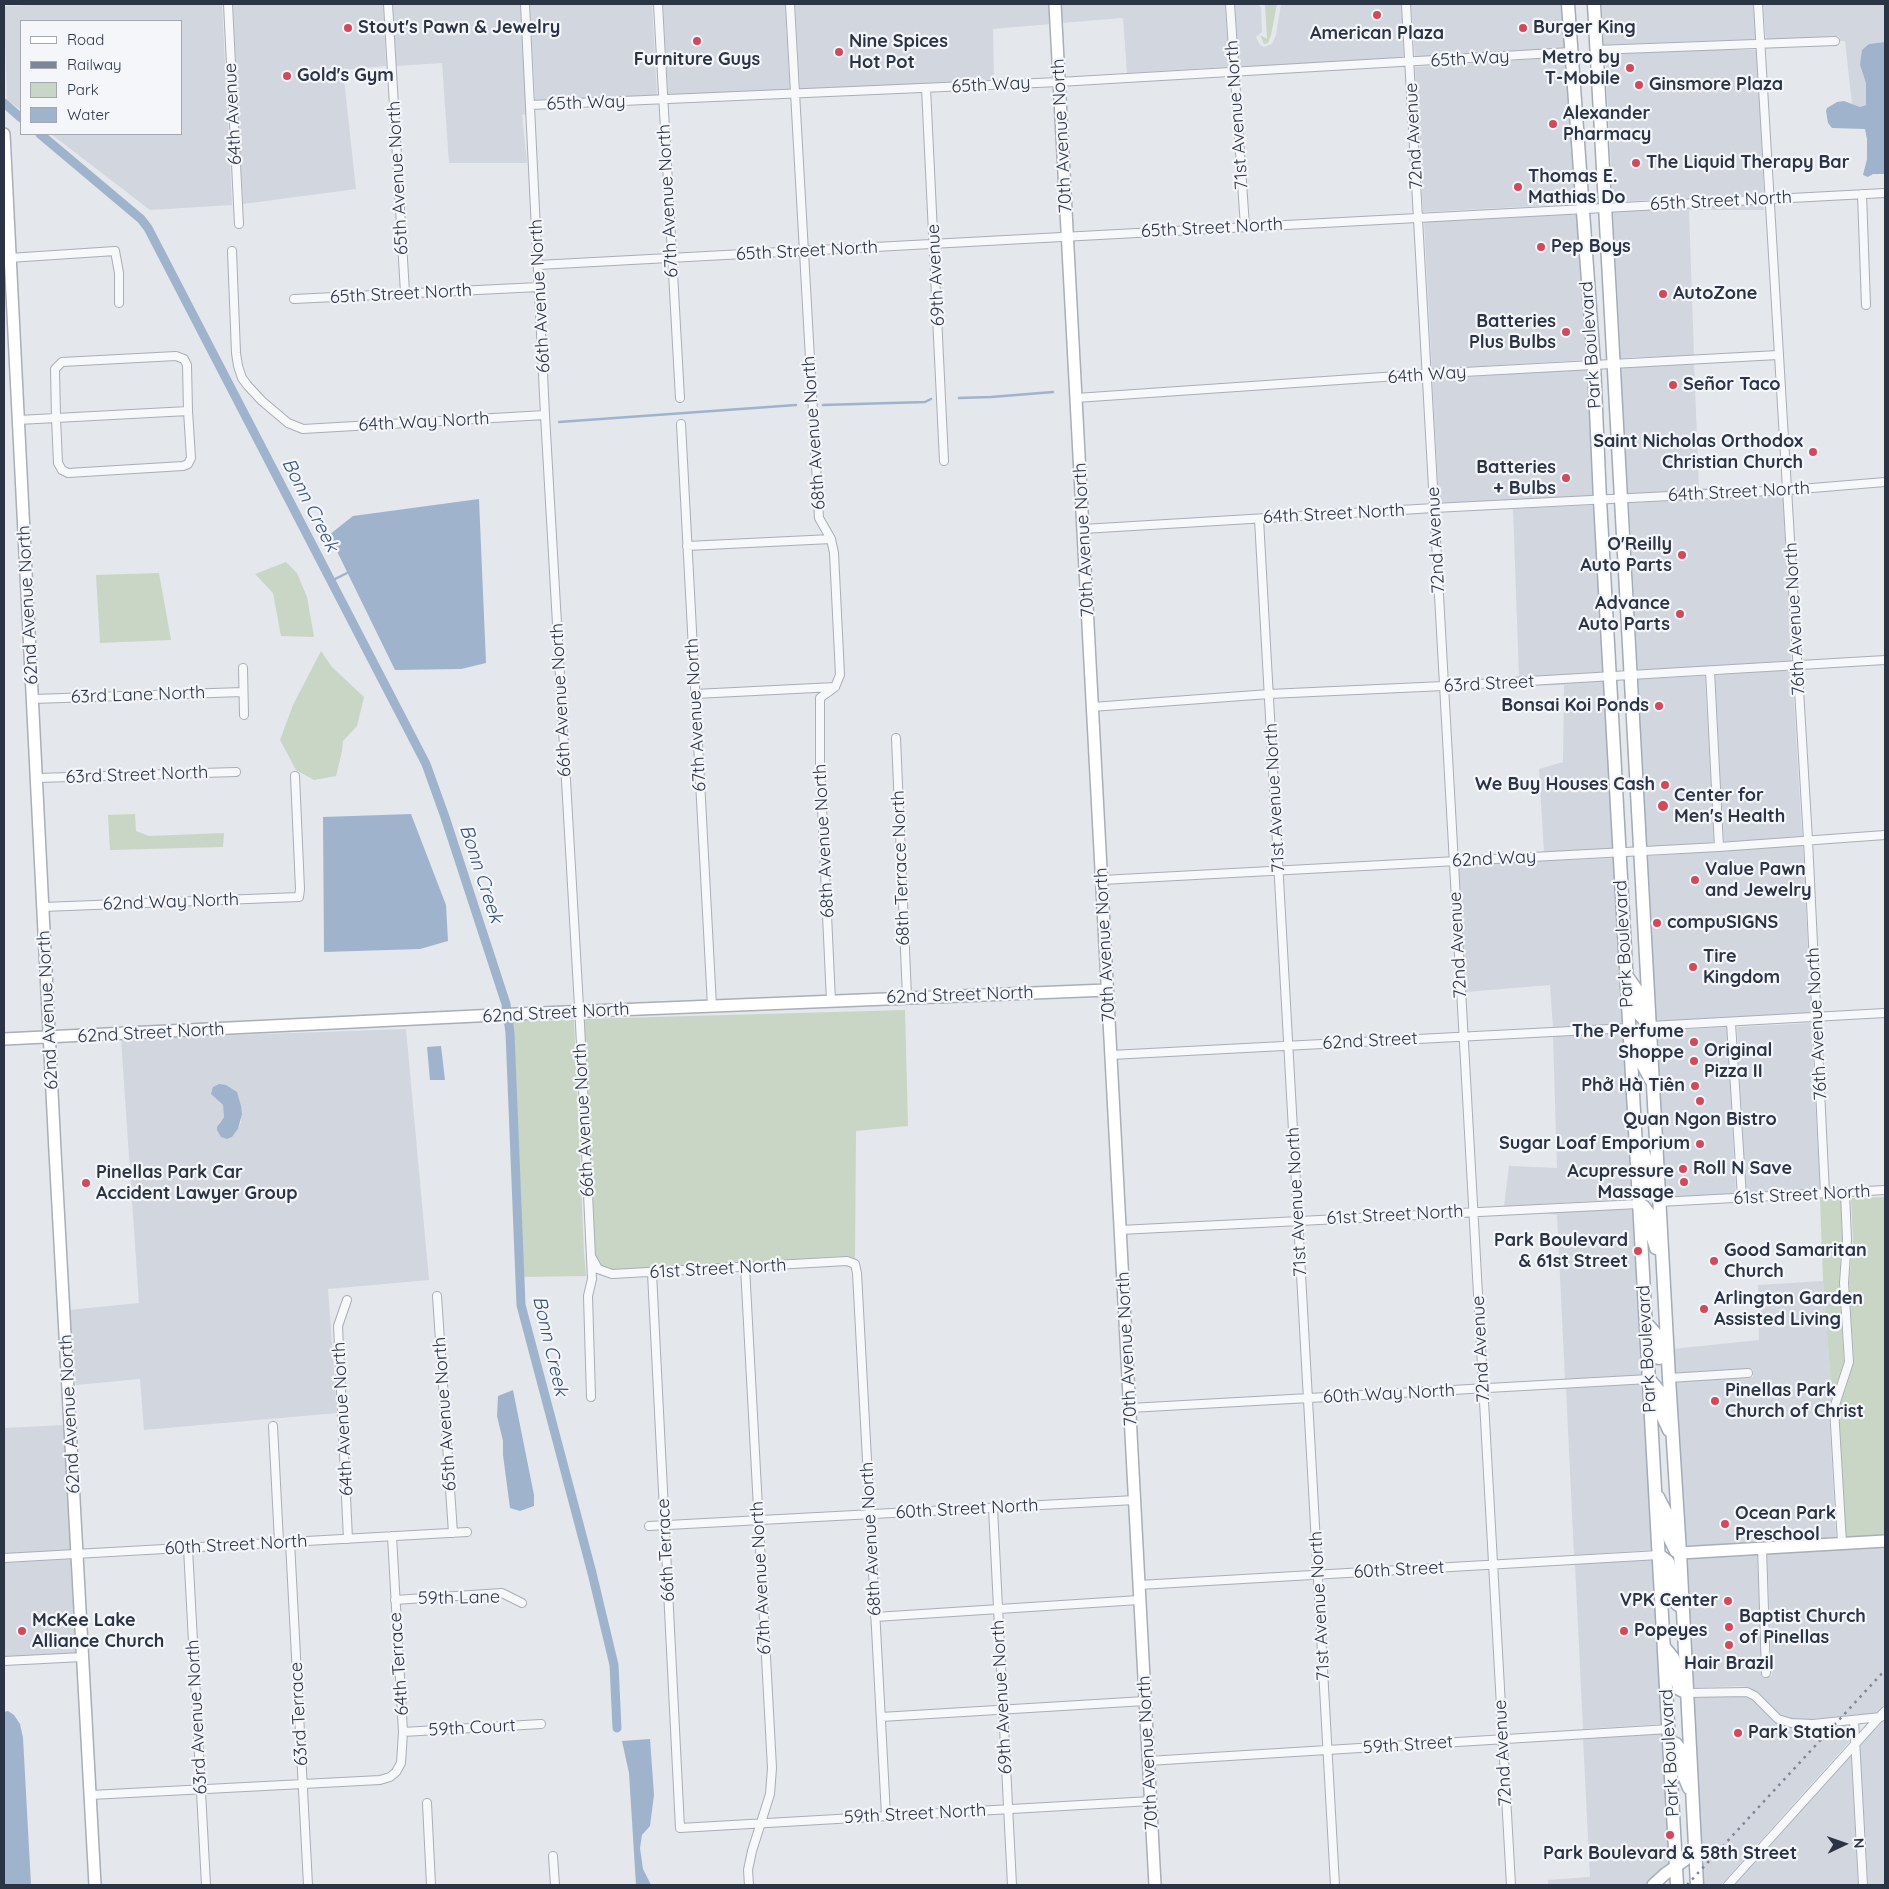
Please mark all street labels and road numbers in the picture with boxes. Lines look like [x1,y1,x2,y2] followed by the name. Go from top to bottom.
[1221,39,1253,191] street label: 71st Avenue North
[1430,46,1510,72] street label: 65th Way
[1047,58,1077,214] street label: 70th Avenue North
[220,62,246,166] street label: 64th Avenue
[951,72,1031,98] street label: 65th Way
[1400,82,1428,190] street label: 72nd Avenue
[546,91,626,115] street label: 65th Way
[383,100,413,256] street label: 65th Avenue North
[653,124,683,278] street label: 67th Avenue North
[1649,186,1793,216] street label: 65th Street North
[1140,213,1284,243] street label: 65th Street North
[525,218,555,374] street label: 66th Avenue North
[923,223,949,327] street label: 69th Avenue
[735,236,879,266] street label: 65th Street North
[329,279,473,309] street label: 65th Street North
[1576,281,1606,409] street label: Park Boulevard
[798,355,830,511] street label: 68th Avenue North
[1387,361,1467,389] street label: 64th Way
[358,408,490,436] street label: 64th Way North
[1069,462,1099,618] street label: 70th Avenue North
[1668,477,1810,507] street label: 64th Street North
[1422,486,1450,594] street label: 72nd Avenue
[1263,499,1405,529] street label: 64th Street North
[13,525,43,685] street label: 62nd Avenue North
[1780,542,1810,696] street label: 76th Avenue North
[546,622,576,778] street label: 66th Avenue North
[681,638,711,792] street label: 67th Avenue North
[1443,671,1535,697] street label: 63rd Street
[70,682,206,708] street label: 63rd Lane North
[1260,723,1290,873] street label: 71st Avenue North
[65,762,209,788] street label: 63rd Street North
[809,763,839,919] street label: 68th Avenue North
[887,790,915,946] street label: 68th Terrace North
[1451,846,1537,872] street label: 62nd Way
[1090,867,1120,1023] street label: 70th Avenue North
[1610,880,1638,1008] street label: Park Boulevard
[102,889,240,915] street label: 62nd Way North
[1444,891,1472,999] street label: 72nd Avenue
[33,930,63,1090] street label: 62nd Avenue North
[1802,947,1832,1101] street label: 76th Avenue North
[886,982,1034,1008] street label: 62nd Street North
[482,998,630,1028] street label: 62nd Street North
[77,1018,225,1048] street label: 62nd Street North
[1322,1028,1418,1054] street label: 62nd Street
[569,1042,599,1198] street label: 66th Avenue North
[1282,1127,1312,1277] street label: 71st Avenue North
[1733,1181,1871,1209] street label: 61st Street North
[1326,1201,1464,1229] street label: 61st Street North
[649,1255,787,1283] street label: 61st Street North
[1112,1271,1142,1427] street label: 70th Avenue North
[1633,1285,1661,1413] street label: Park Boulevard
[1467,1295,1495,1403] street label: 72nd Avenue
[55,1334,85,1494] street label: 62nd Avenue North
[429,1336,461,1492] street label: 65th Avenue North
[328,1341,358,1497] street label: 64th Avenue North
[1322,1380,1456,1408] street label: 60th Way North
[856,1461,886,1617] street label: 68th Avenue North
[895,1494,1039,1524] street label: 60th Street North
[653,1498,679,1602] street label: 66th Terrace
[746,1501,776,1655] street label: 67th Avenue North
[164,1530,308,1560] street label: 60th Street North
[1305,1531,1335,1681] street label: 71st Avenue North
[1353,1557,1445,1583] street label: 60th Street
[418,1586,500,1610] street label: 59th Lane
[385,1612,413,1716] street label: 64th Terrace
[987,1619,1017,1775] street label: 69th Avenue North
[182,1639,212,1795] street label: 63rd Avenue North
[285,1661,313,1767] street label: 63rd Terrace
[1133,1675,1163,1831] street label: 70th Avenue North
[1656,1689,1684,1817] street label: Park Boulevard
[1489,1699,1517,1807] street label: 72nd Avenue
[428,1715,516,1741] street label: 59th Court
[1362,1731,1454,1759] street label: 59th Street
[843,1799,987,1829] street label: 59th Street North

